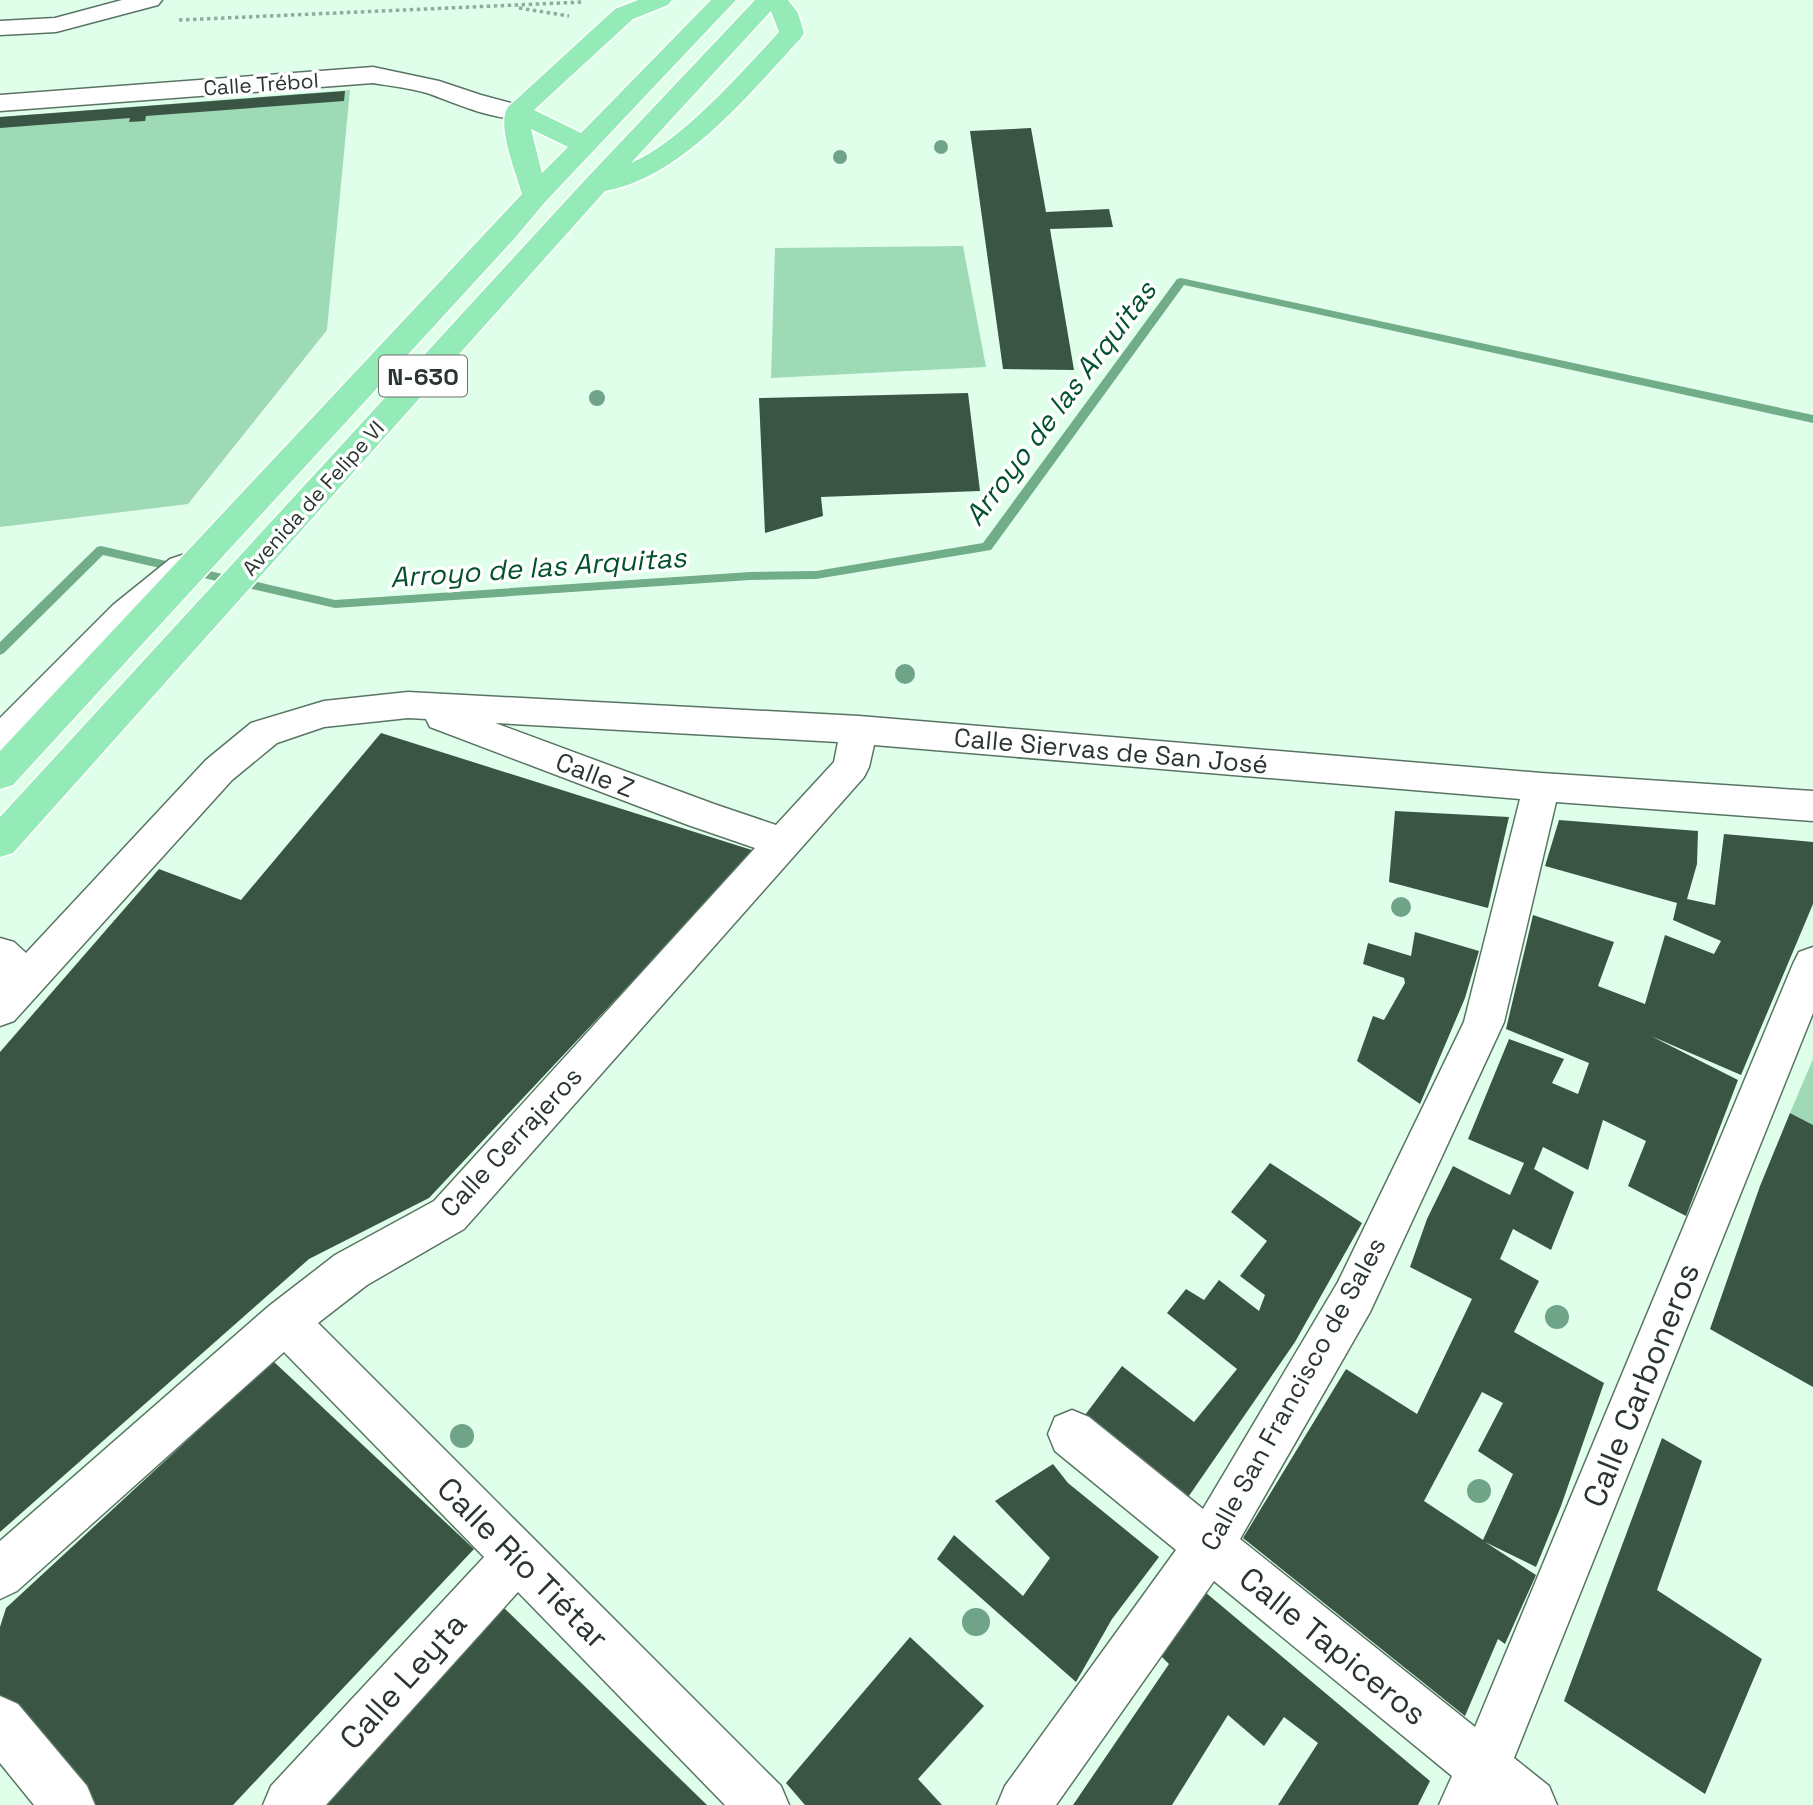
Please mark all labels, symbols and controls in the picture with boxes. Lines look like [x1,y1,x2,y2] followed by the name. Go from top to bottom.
[202,67,320,101] street label: Calle Trébol
[956,273,1164,532] water label: Arroyo de las Arquitas
[379,356,467,396] road number: N-630
[236,415,390,581] street label: Avenida de Felipe VI
[389,539,688,595] water label: Arroyo de las Arquitas
[953,720,1269,782] street label: Calle Siervas de San José
[551,745,639,805] street label: Calle Z
[433,1060,589,1224] street label: Calle Cerrajeros
[1192,1231,1394,1557] street label: Calle San Francisco de Sales
[1574,1257,1708,1513] street label: Calle Carboneros
[429,1469,617,1657] street label: Calle Río Tiétar
[1231,1558,1435,1734] street label: Calle Tapiceros
[331,1604,475,1758] street label: Calle Leyta

